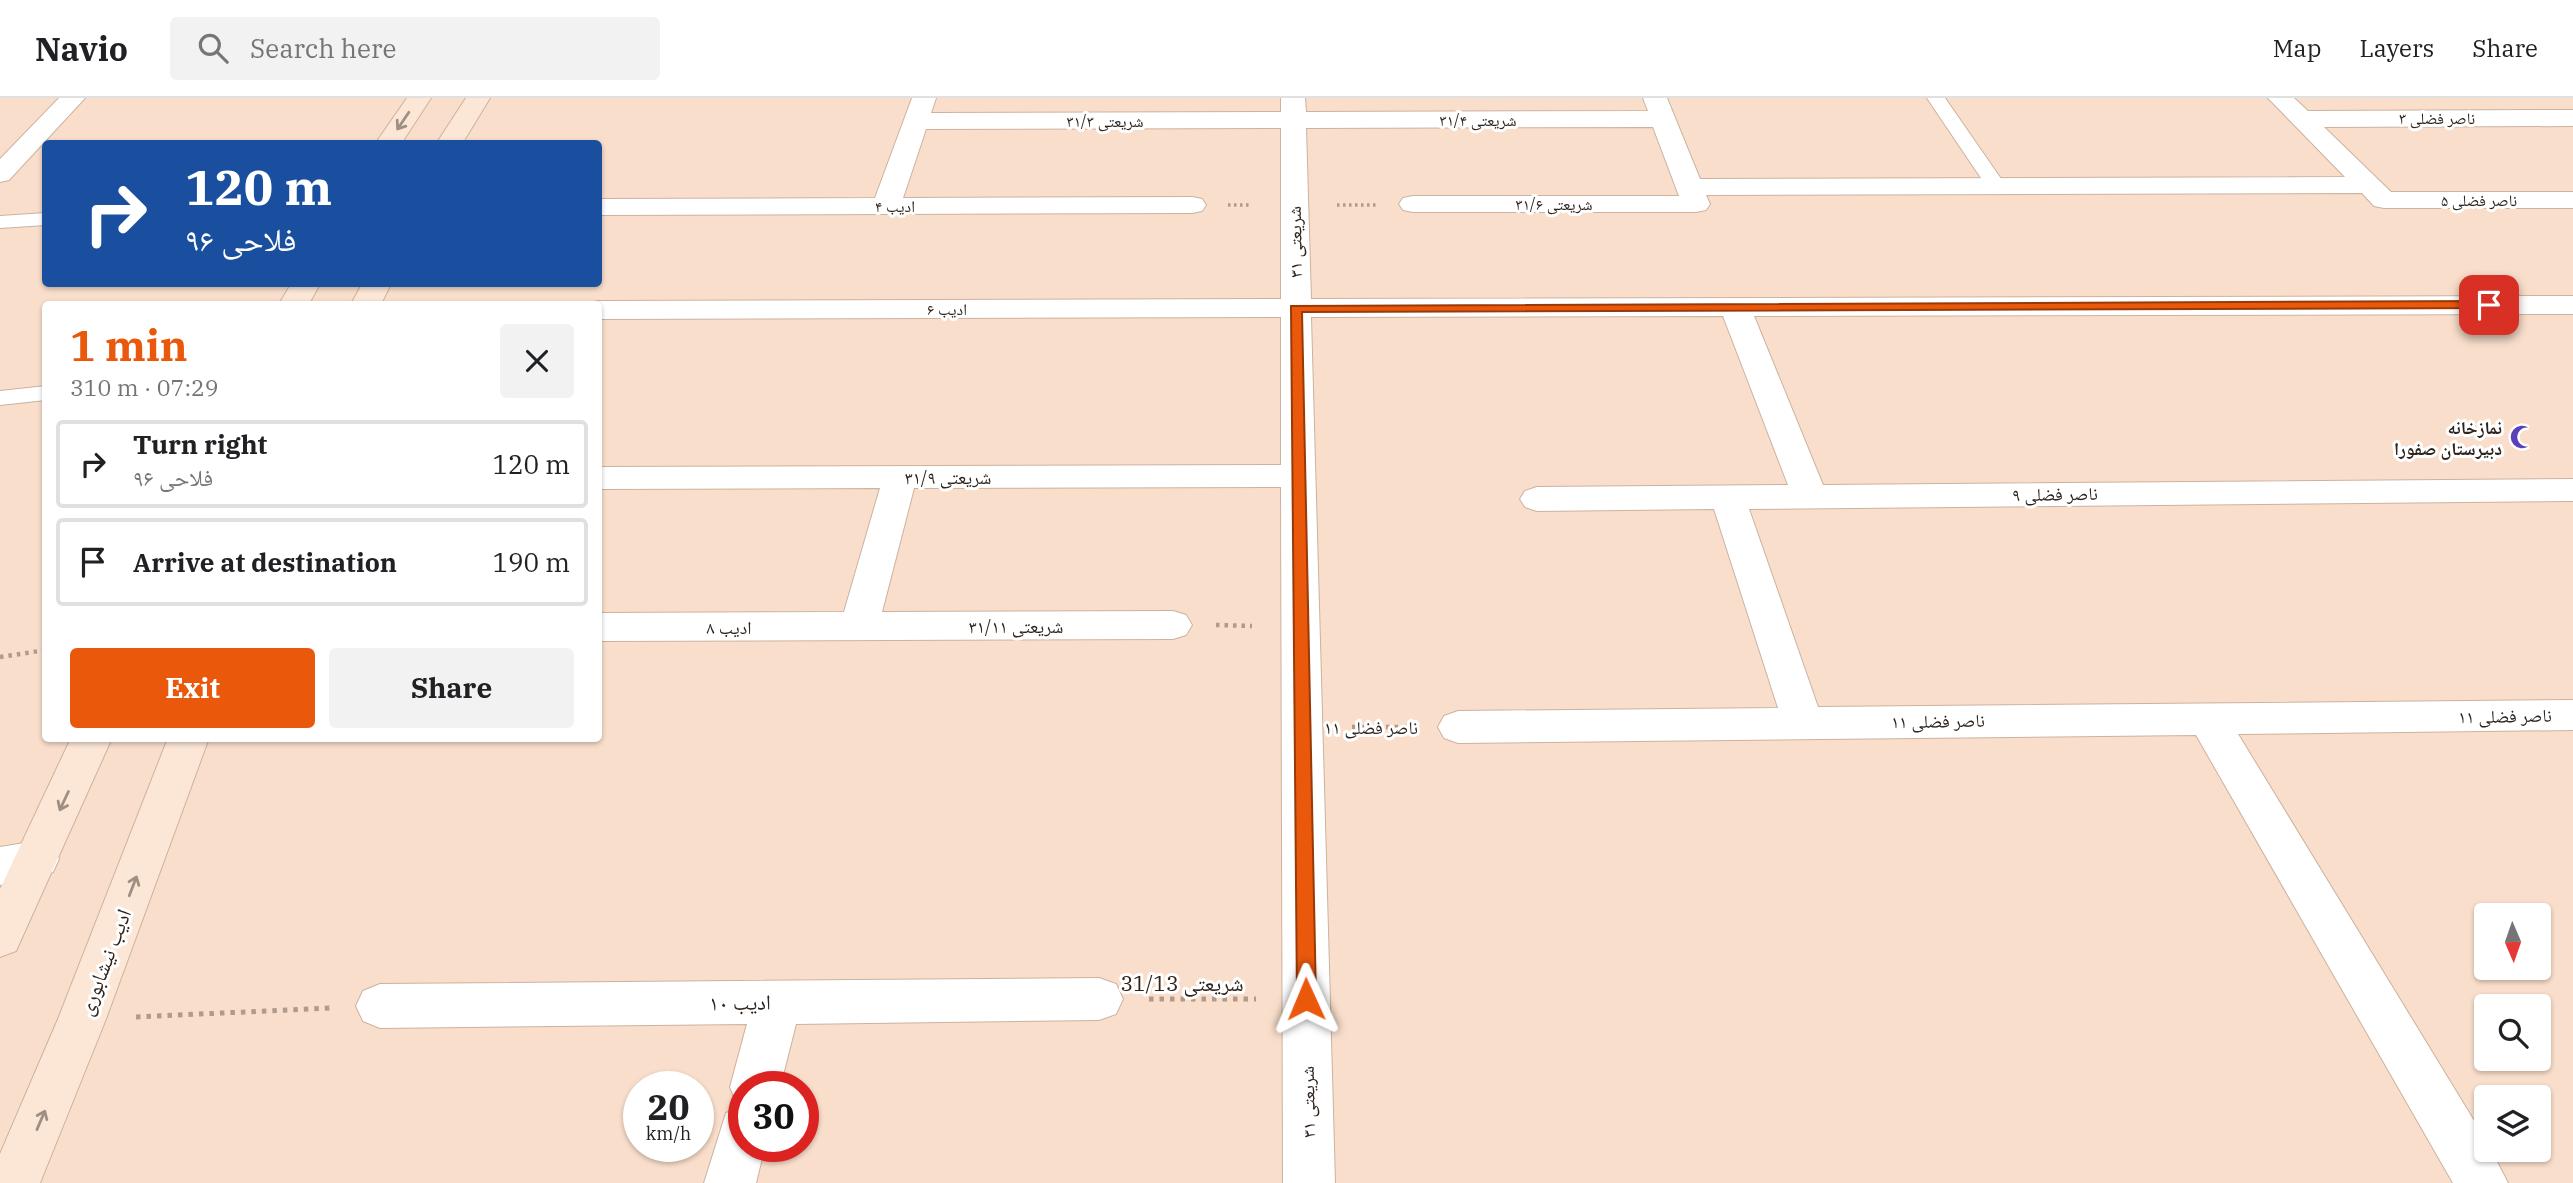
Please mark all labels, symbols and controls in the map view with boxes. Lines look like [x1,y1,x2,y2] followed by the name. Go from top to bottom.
[170,17,660,80] search box
[35,27,128,70] text: Navio
[194,29,232,67] icon: search
[250,31,396,65] text: Search here
[2273,32,2321,64] text: Map
[2359,32,2434,64] text: Layers
[2472,32,2538,64] text: Share
[2399,108,2475,129] street label: ناصر فضلی ۳
[1440,110,1517,131] street label: شریعتی ۳۱/۴
[396,111,410,130] one-way arrow
[1067,111,1144,132] street label: شریعتی ۳۱/۳
[185,155,332,218] text: 120 m
[70,168,161,259] icon: right
[2441,190,2517,211] street label: ناصر فضلی ۵
[1516,194,1593,215] street label: شریعتی ۳۱/۶
[875,196,915,216] street label: ادیب ۴
[1283,206,1307,278] street label: شریعتی ۳۱
[185,218,296,260] text: فلاحی ۹۶
[2459,275,2519,335] pin
[2470,286,2508,324] icon: arrive
[927,299,967,319] street label: ادیب ۶
[70,318,188,373] text: 1 min
[500,324,574,398] button: close
[70,372,219,402] text: 310 m · 07:29
[2394,416,2502,460] place label: نمازخانه دبیرستان صفورا
[2508,423,2536,451] mosque icon: نمازخانه دبیرستان صفورا
[133,427,267,461] text: Turn right
[74,445,112,483] icon: right
[492,447,570,481] text: 120 m
[133,462,213,492] text: فلاحی ۹۶
[905,466,991,489] street label: شریعتی ۳۱/۹
[2012,482,2098,506] street label: ناصر فضلی ۹
[74,543,112,581] icon: arrive
[133,545,397,579] text: Arrive at destination
[492,545,570,579] text: 190 m
[969,615,1063,638] street label: شریعتی ۳۱/۱۱
[707,616,751,639] street label: ادیب ۸
[70,648,315,728] button: Exit
[329,648,574,728] button: Share
[2458,704,2552,728] street label: ناصر فضلی ۱۱
[1891,709,1985,733] street label: ناصر فضلی ۱۱
[1324,716,1418,739] street label: ناصر فضلی ۱۱
[57,789,70,811] one-way arrow
[128,875,140,897] one-way arrow
[2474,903,2552,980] north arrow
[2474,903,2551,1162] map controls
[71,905,137,1019] street label: ادیب نیشابوری
[1269,962,1343,1036] position arrow
[1120,969,1244,997] street label: شریعتی 31/13
[709,987,771,1017] street label: ادیب ۱۰
[2474,994,2551,1071] button: search
[1296,1066,1320,1138] street label: شریعتی ۳۱
[728,1071,819,1162] speed limit sign: 30
[647,1084,690,1130] text: 20
[2474,1085,2551,1162] button: layers
[35,1110,48,1131] one-way arrow
[646,1122,691,1145] text: km/h

